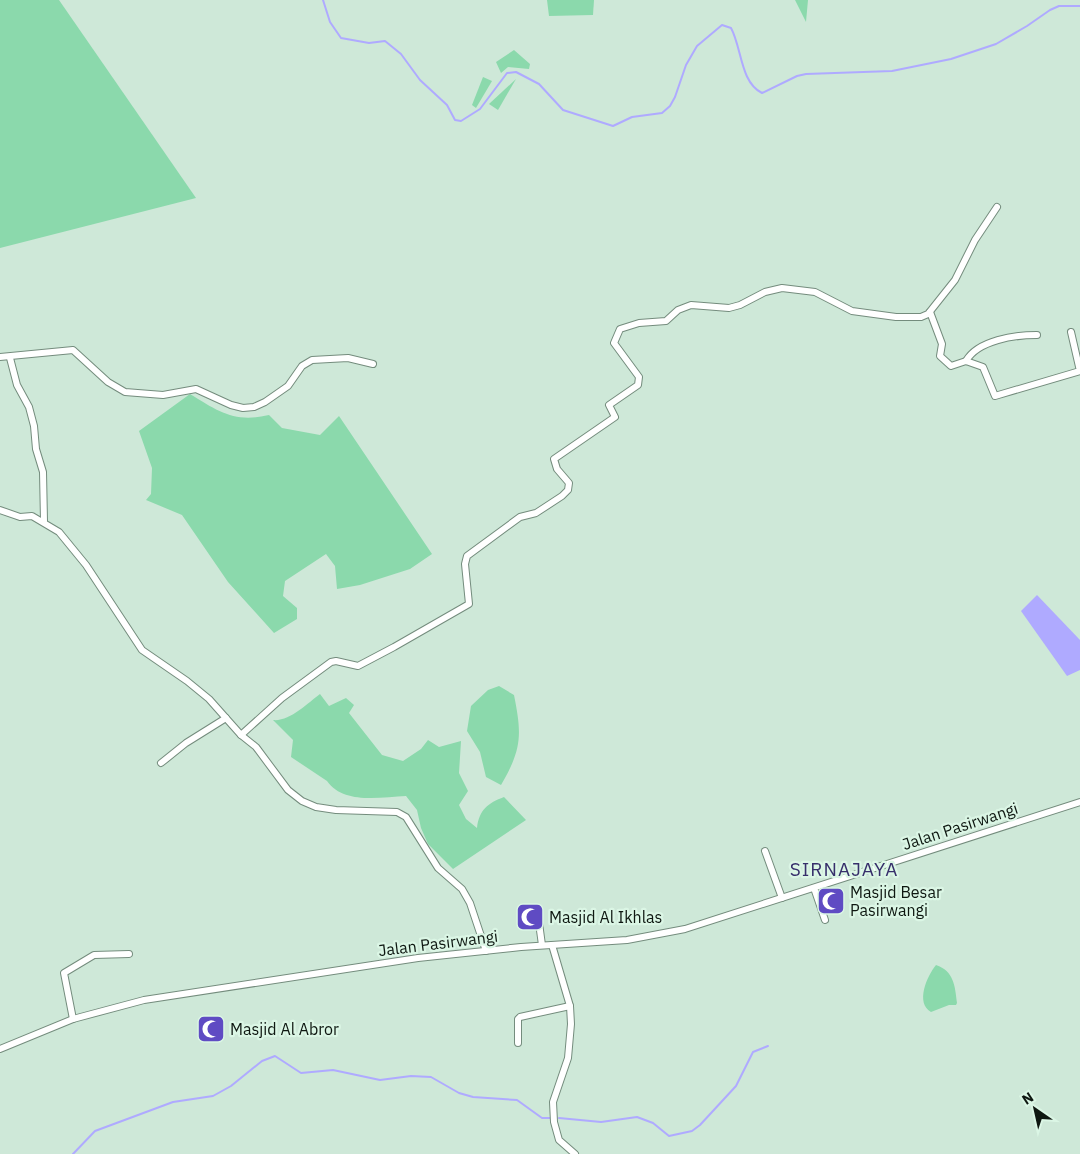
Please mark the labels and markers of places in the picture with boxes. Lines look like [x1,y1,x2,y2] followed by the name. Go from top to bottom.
[850,882,942,920] place label: Masjid Besar Pasirwangi
[816,886,846,916] mosque icon: Masjid Besar Pasirwangi
[515,902,545,932] mosque icon: Masjid Al Ikhlas
[549,907,662,927] place label: Masjid Al Ikhlas
[196,1014,226,1044] mosque icon: Masjid Al Abror
[230,1019,339,1039] place label: Masjid Al Abror

